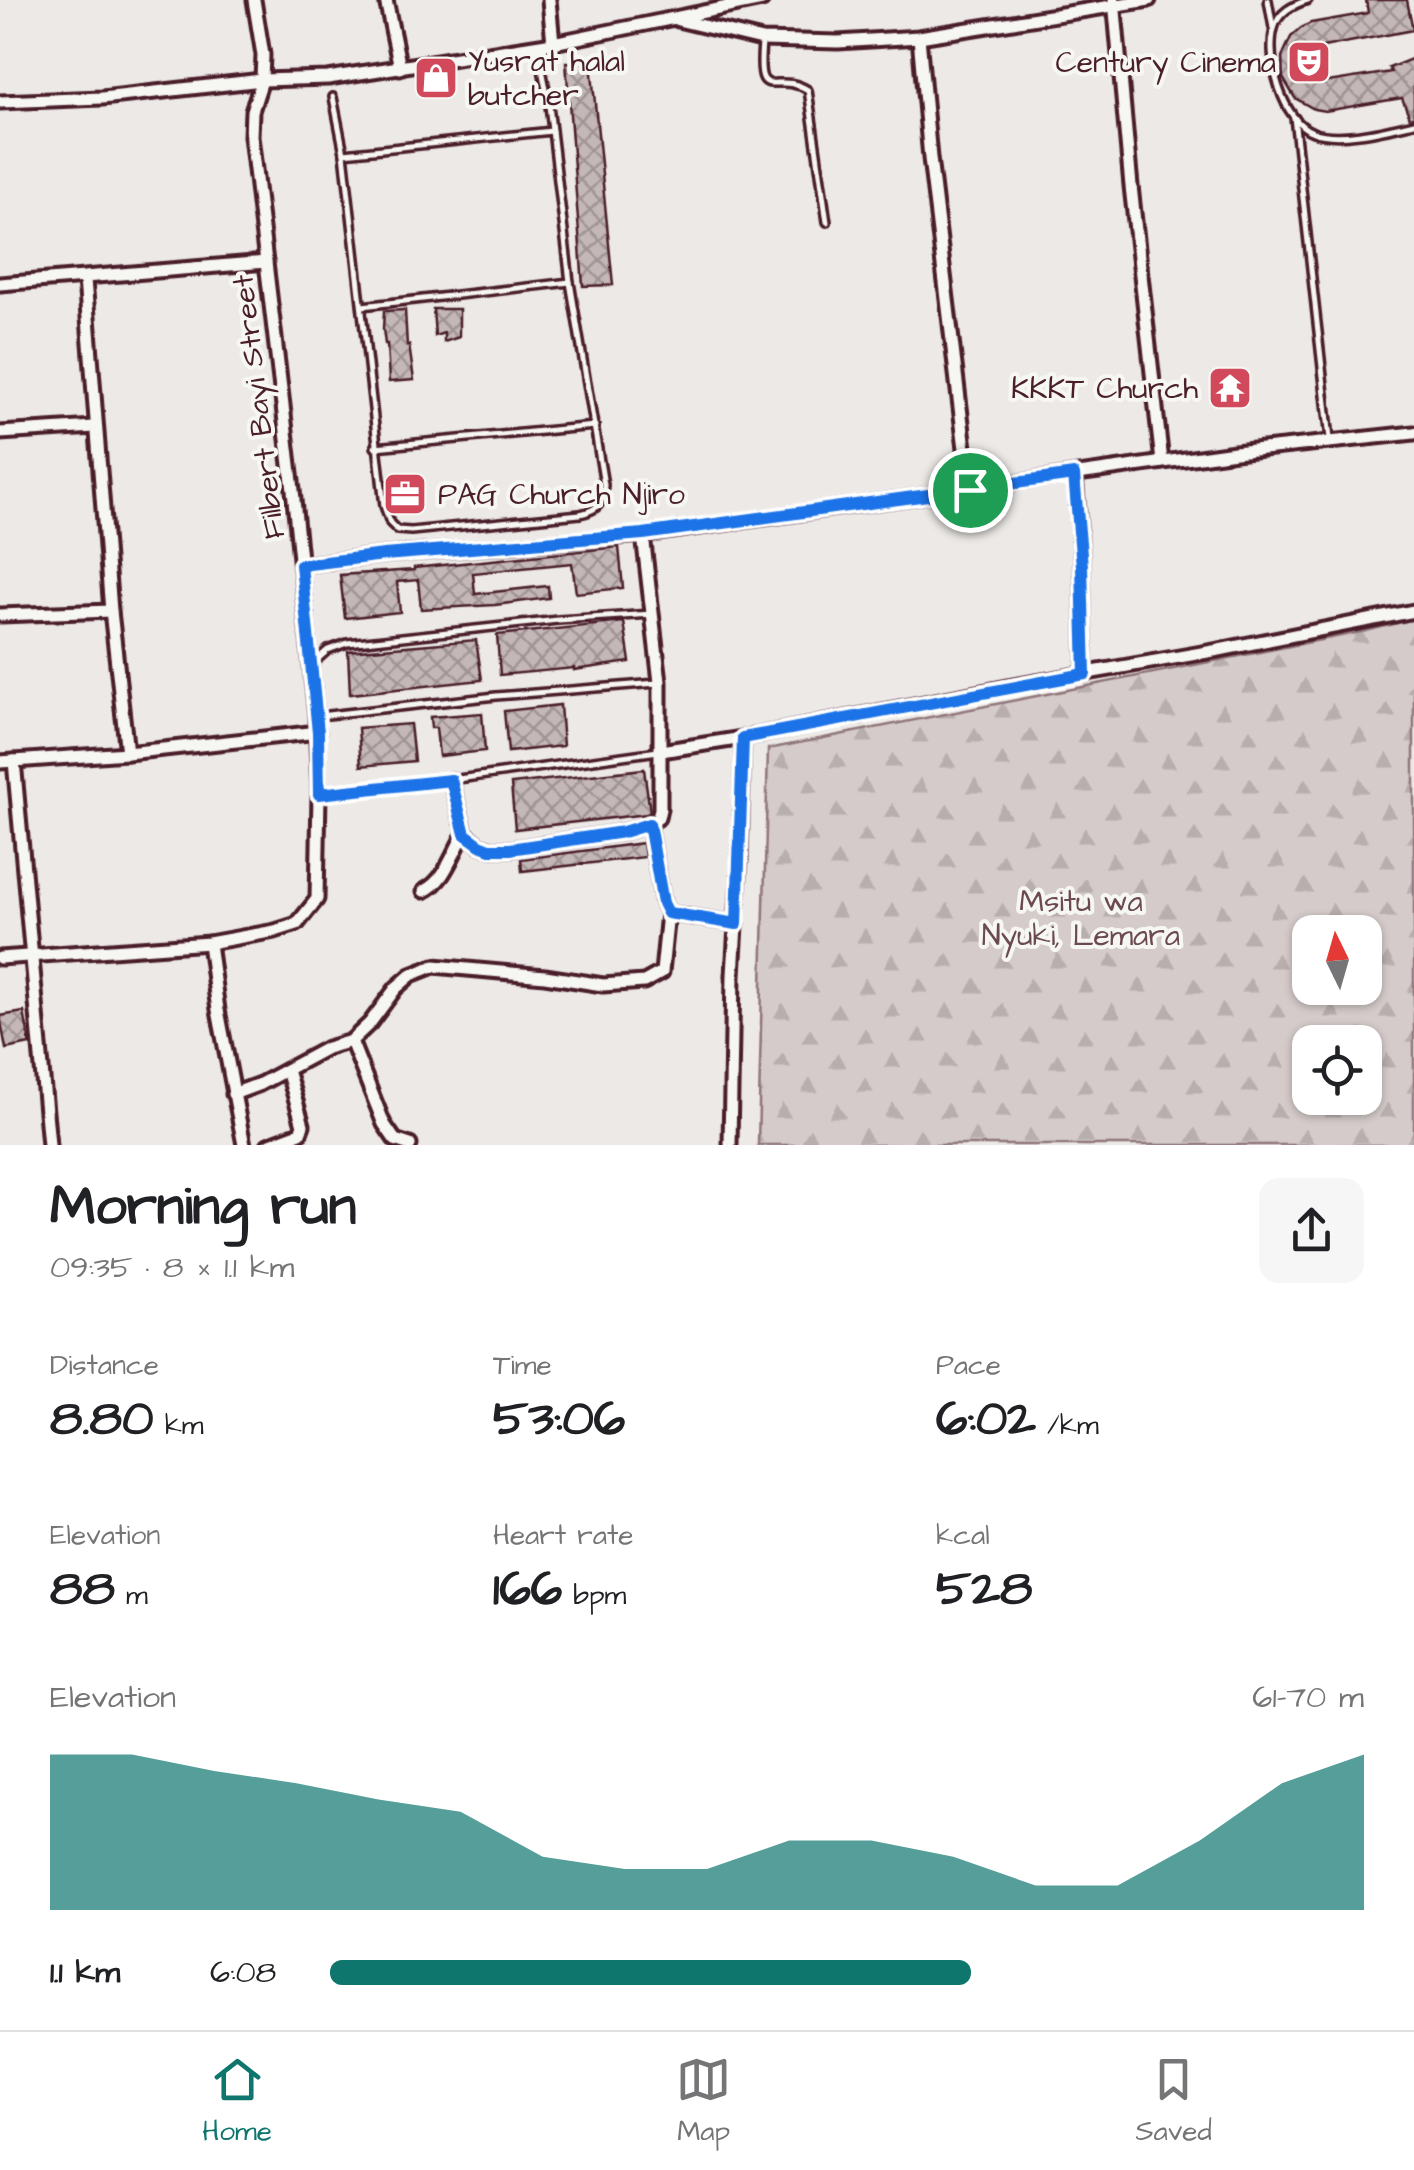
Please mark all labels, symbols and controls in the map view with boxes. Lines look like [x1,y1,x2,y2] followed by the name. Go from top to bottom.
[1286,39,1332,85] theatre icon: Century Cinema
[468,41,625,117] place label: Yusrat halal butcher
[1056,42,1276,85] place label: Century Cinema
[413,55,459,101] shop icon: Yusrat halal butcher
[222,272,297,541] street label: Filbert Bayi Street
[1207,365,1253,411] temple icon: KKKT Church
[1011,368,1198,410] place label: KKKT Church
[928,448,1013,533] pin
[943,463,998,518] icon: arrive
[382,471,428,517] office icon: PAG Church Njiro
[438,474,685,516] place label: PAG Church Njiro
[982,881,1180,958] park label: Msitu wa Nyuki, Lemara
[1292,915,1382,1005] north arrow
[1292,915,1382,1115] map controls
[1292,1025,1382,1115] button: locate
[50,1169,356,1245] text: Morning run
[1259,1178,1364,1283] button: share
[50,1245,294,1290] text: 09:35 · 8 × 1.1 km
[50,1346,159,1385] text: Distance
[493,1346,552,1385] text: Time
[936,1346,1001,1385] text: Pace
[50,1385,153,1454] text: 8.80
[493,1385,625,1454] text: 53:06
[936,1385,1036,1454] text: 6:02
[153,1406,204,1445] text: km
[1036,1406,1099,1445] text: /km
[50,1516,160,1555] text: Elevation
[493,1516,634,1555] text: Heart rate
[936,1516,990,1555] text: kcal
[50,1555,115,1624] text: 88
[493,1555,562,1624] text: 166
[936,1555,1032,1624] text: 528
[115,1576,148,1615] text: m
[562,1576,626,1615] text: bpm
[50,1675,176,1720] text: Elevation
[1252,1675,1364,1720] text: 61–70 m
[50,1950,120,1995] text: 1.1 km
[210,1950,276,1995] text: 6:08
[202,2052,272,2151] tab: Home
[676,2052,731,2151] tab: Map
[1136,2052,1212,2151] tab: Saved

